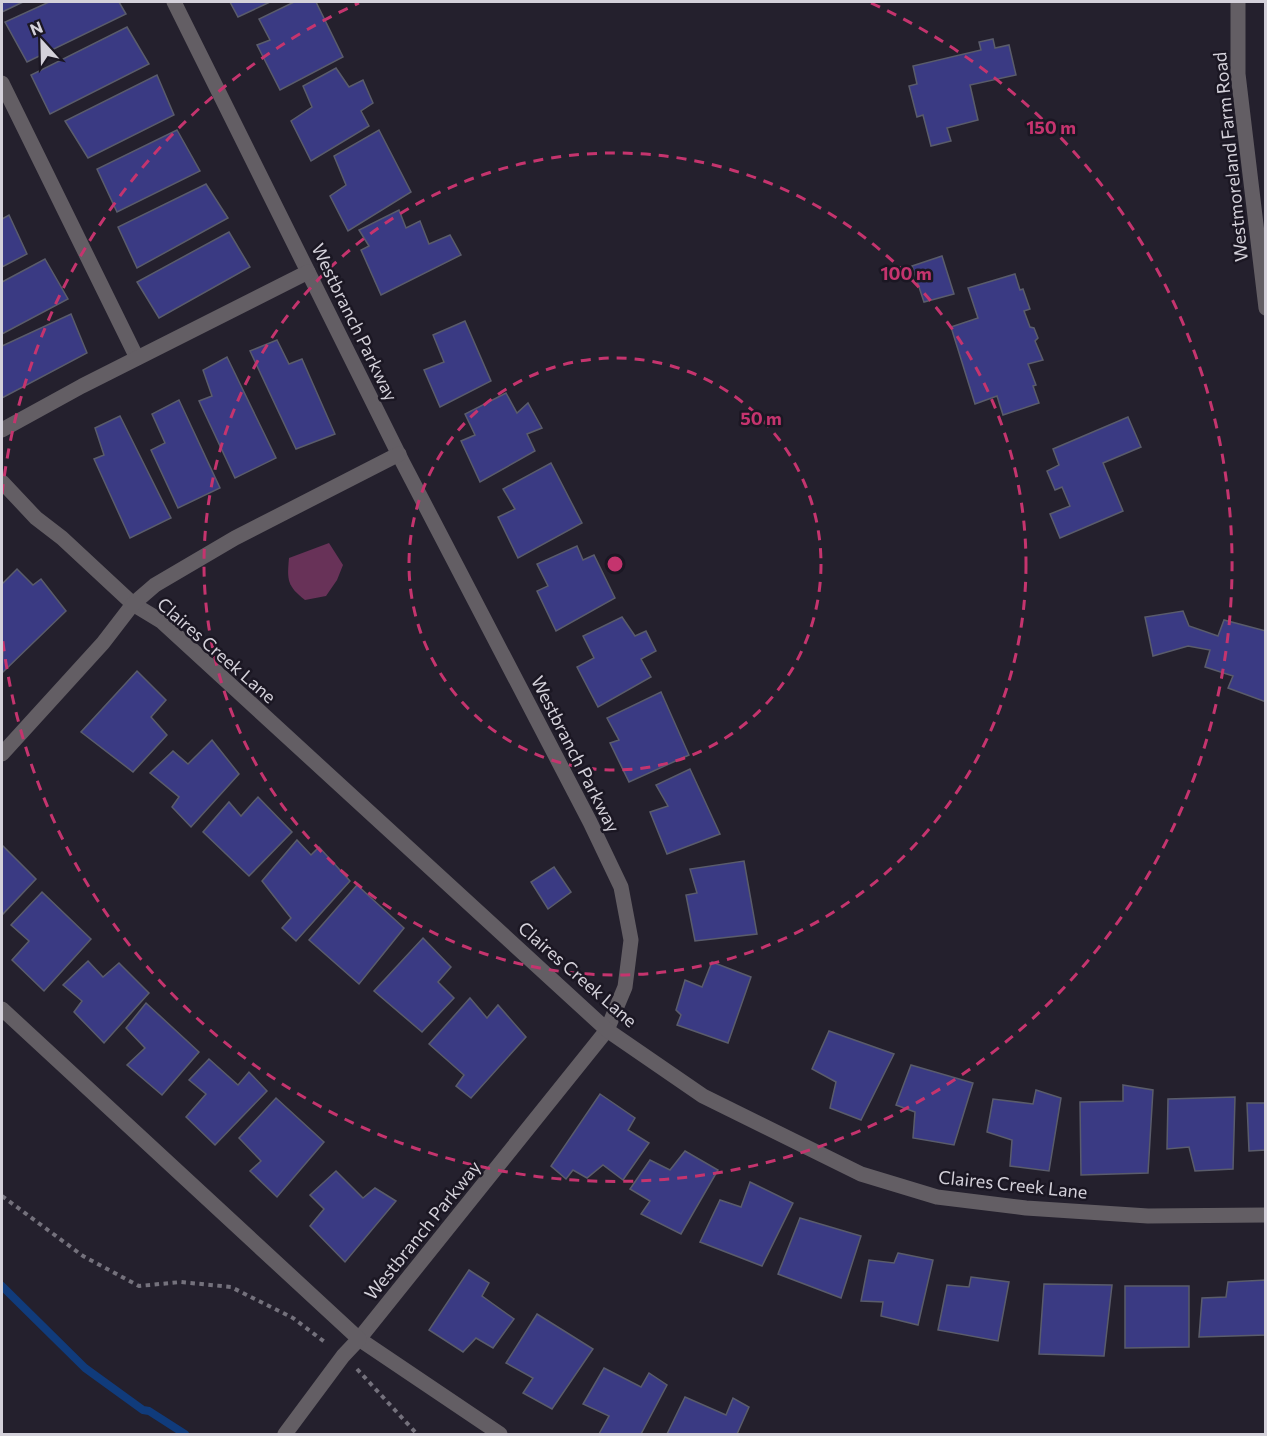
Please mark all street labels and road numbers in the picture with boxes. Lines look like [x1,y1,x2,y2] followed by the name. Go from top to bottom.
[1208,51,1252,263] street label: Westmoreland Farm Road
[307,240,403,404] street label: Westbranch Parkway
[153,593,281,707] street label: Claires Creek Lane
[527,672,625,836] street label: Westbranch Parkway
[514,917,642,1031] street label: Claires Creek Lane
[359,1156,485,1304] street label: Westbranch Parkway
[937,1165,1089,1203] street label: Claires Creek Lane

